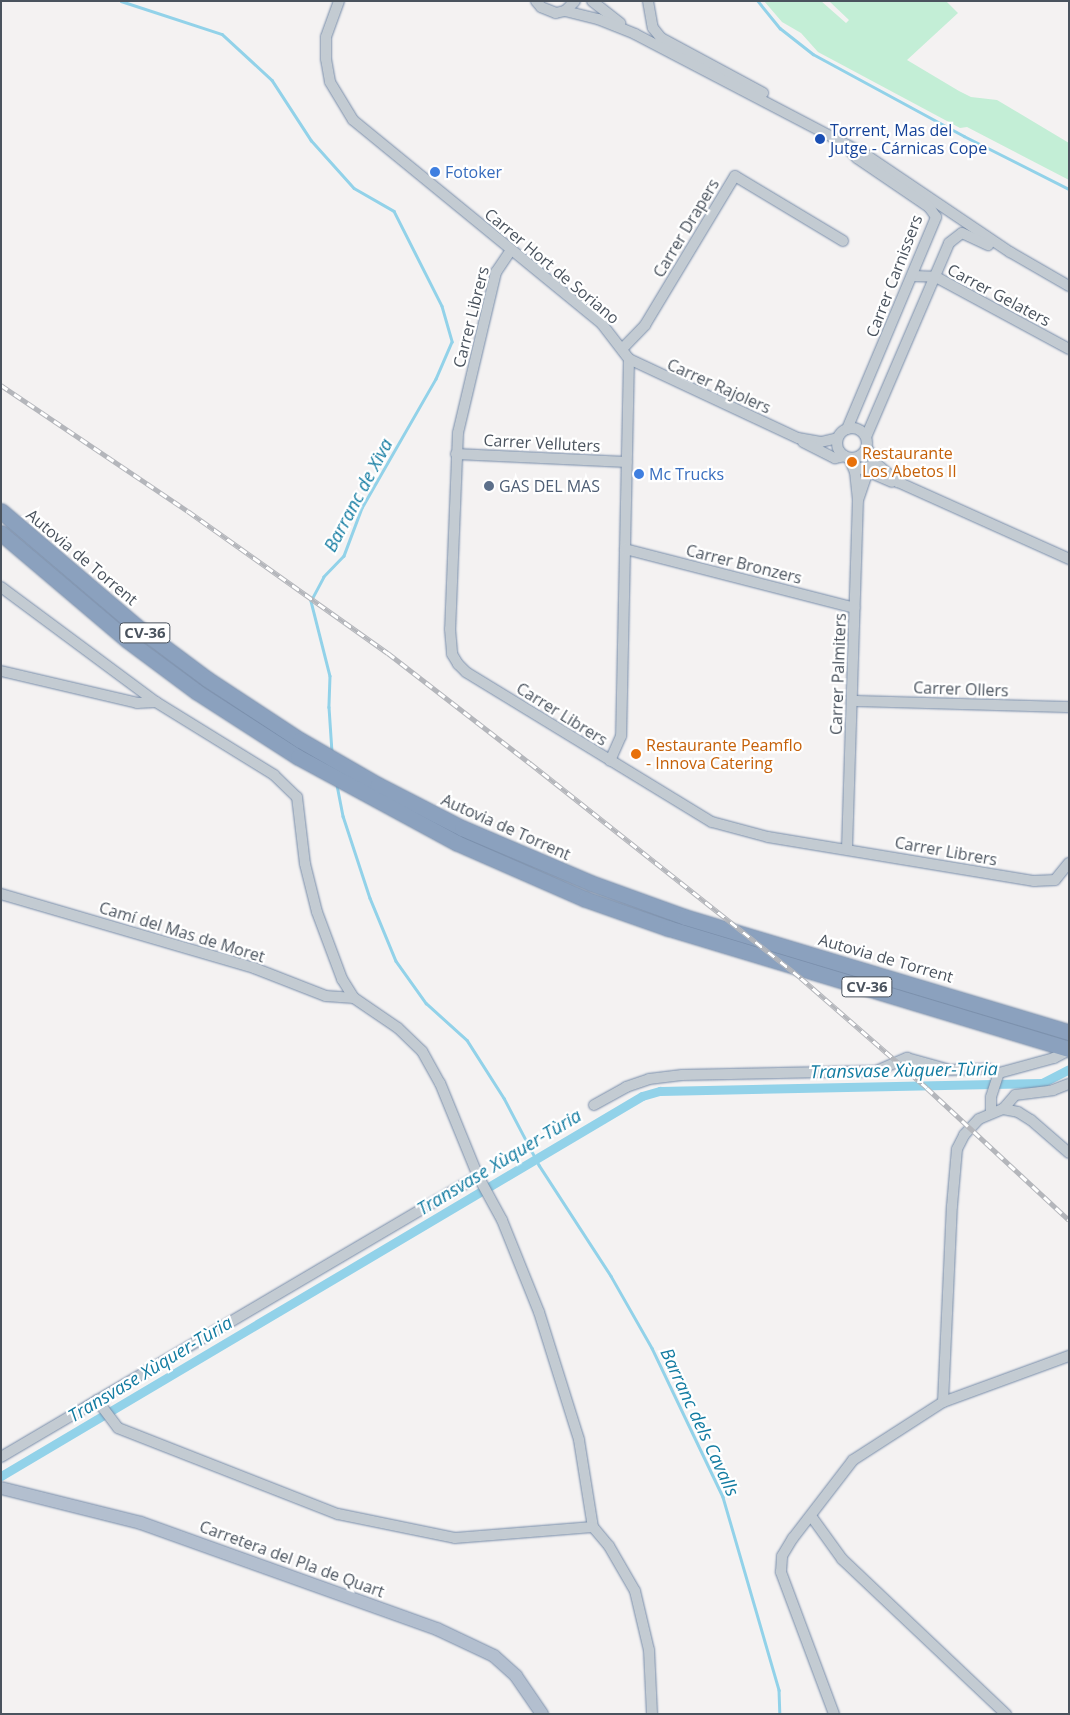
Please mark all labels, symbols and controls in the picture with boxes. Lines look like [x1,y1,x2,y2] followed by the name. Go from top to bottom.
[830,120,987,158] place label: Torrent, Mas del Jutge - Cárnicas Cope
[814,133,826,145] marker: Torrent, Mas del Jutge - Cárnicas Cope
[445,162,502,182] place label: Fotoker
[429,166,441,178] marker: Fotoker
[649,175,723,281] street label: Carrer Drapers
[481,204,623,328] street label: Carrer Hort de Soriano
[862,212,926,340] street label: Carrer Carnissers
[944,260,1054,330] street label: Carrer Gelaters
[449,264,493,370] street label: Carrer Librers
[664,355,774,417] street label: Carrer Rajolers
[483,430,601,456] street label: Carrer Velluters
[319,435,397,555] water label: Barranc de Xiva
[862,443,957,481] place label: Restaurante Los Abetos II
[846,456,858,468] marker: Restaurante Los Abetos II
[649,464,724,484] place label: Mc Trucks
[633,468,645,480] marker: Mc Trucks
[499,476,600,496] place label: GAS DEL MAS
[483,480,495,492] marker: GAS DEL MAS
[22,505,142,609] street label: Autovia de Torrent
[684,540,804,588] street label: Carrer Bronzers
[826,613,850,735] street label: Carrer Palmiters
[119,620,171,646] road number: CV-36
[513,678,611,750] street label: Carrer Librers
[913,678,1009,700] street label: Carrer Ollers
[646,735,802,773] place label: Restaurante Peamflo - Innova Catering
[630,748,642,760] marker: Restaurante Peamflo - Innova Catering
[438,790,574,864] street label: Autovia de Torrent
[893,833,999,869] street label: Carrer Librers
[97,898,267,966] street label: Camí del Mas de Moret
[816,930,956,986] street label: Autovia de Torrent
[841,974,893,1000] road number: CV-36
[810,1058,998,1082] water label: Transvase Xùquer-Tùria
[413,1104,585,1220] water label: Transvase Xùquer-Tùria
[64,1311,236,1427] water label: Transvase Xùquer-Tùria
[656,1344,744,1500] water label: Barranc dels Cavalls
[197,1517,387,1601] street label: Carretera del Pla de Quart

